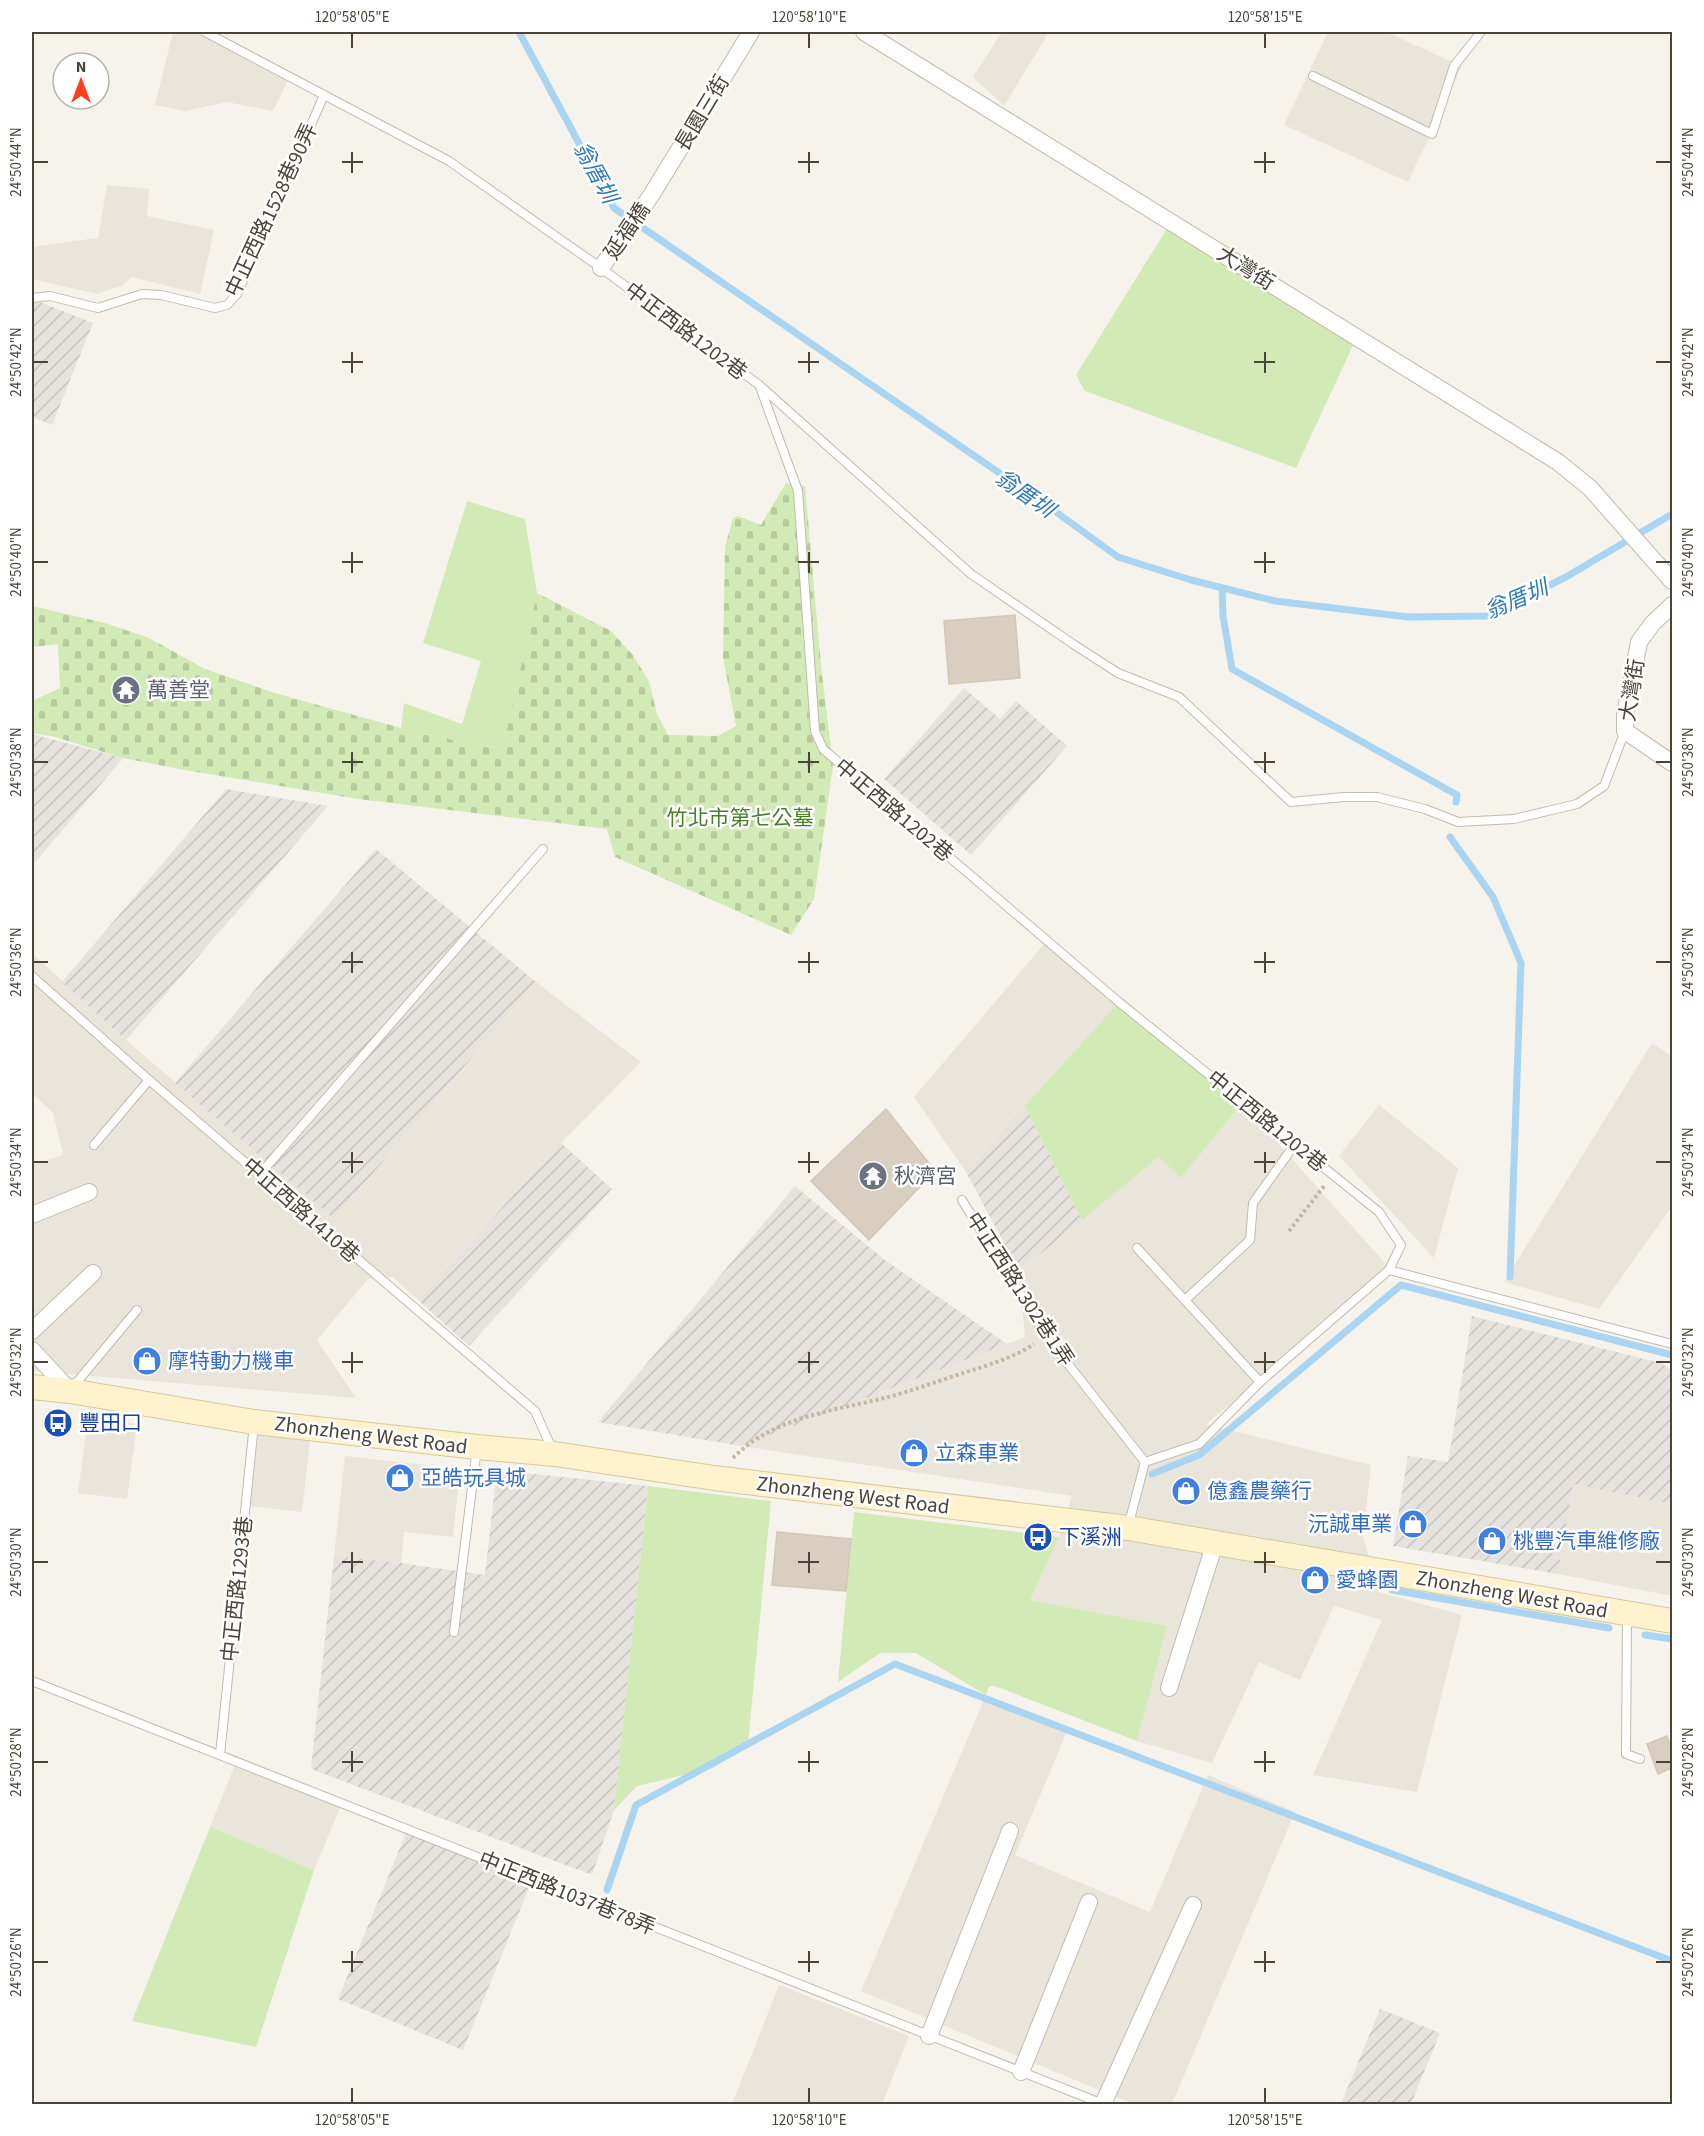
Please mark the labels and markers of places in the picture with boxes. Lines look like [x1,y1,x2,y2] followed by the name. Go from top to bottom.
[110,674,142,706] temple icon: 萬善堂
[147,675,210,705] place label: 萬善堂
[857,1160,889,1192] temple icon: 秋濟宮
[894,1161,957,1191] place label: 秋濟宮
[131,1345,163,1377] shop icon: 摩特動力機車
[168,1346,294,1376] place label: 摩特動力機車
[42,1407,74,1439] bus stop icon: 豐田口
[79,1408,142,1438] place label: 豐田口
[898,1437,930,1469] shop icon: 立森車業
[935,1438,1019,1468] place label: 立森車業
[384,1462,416,1494] shop icon: 亞皓玩具城
[421,1463,526,1493] place label: 亞皓玩具城
[1170,1475,1202,1507] shop icon: 億鑫農藥行
[1207,1476,1312,1506] place label: 億鑫農藥行
[1397,1508,1429,1540] shop icon: 沅誠車業
[1308,1509,1392,1539] place label: 沅誠車業
[1022,1521,1054,1553] bus stop icon: 下溪洲
[1059,1522,1122,1552] place label: 下溪洲
[1476,1525,1508,1557] shop icon: 桃豐汽車維修廠
[1513,1526,1660,1556] place label: 桃豐汽車維修廠
[1299,1564,1331,1596] shop icon: 愛蜂園
[1336,1565,1399,1595] place label: 愛蜂園

